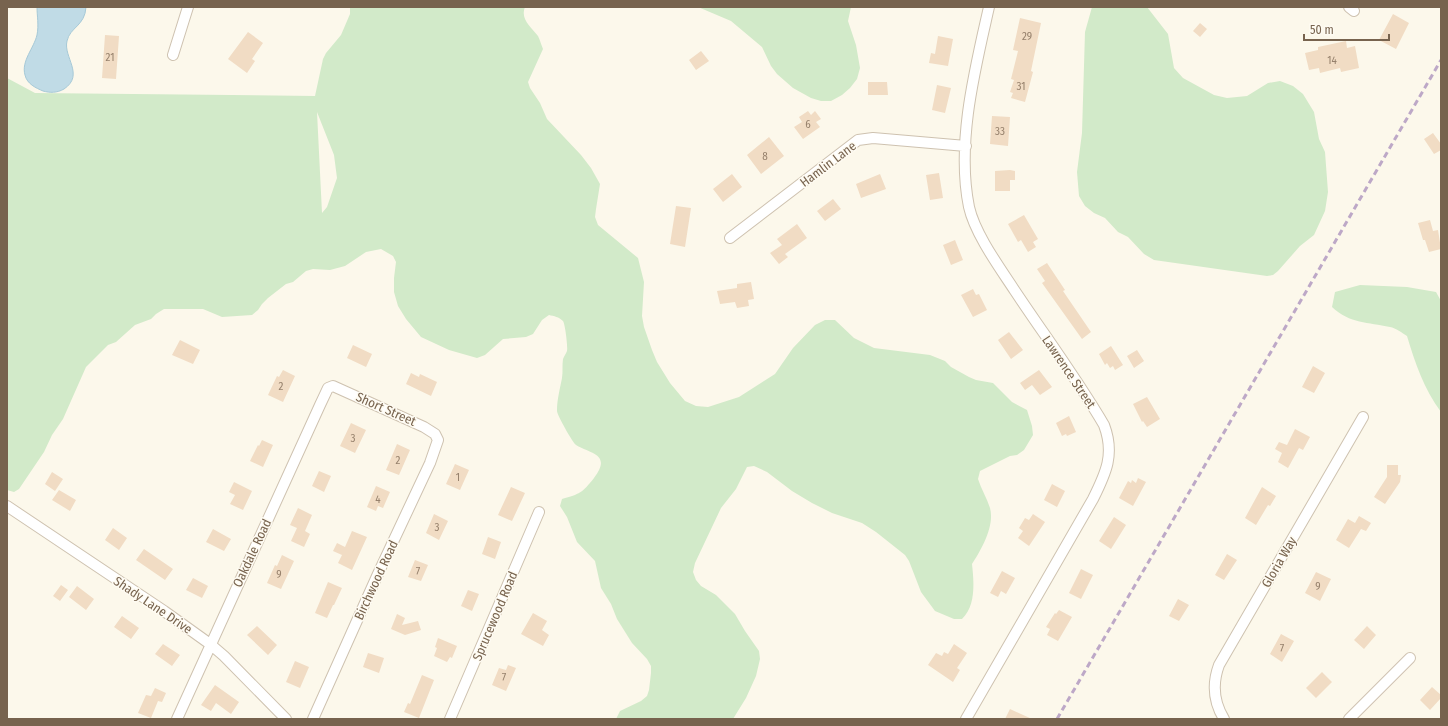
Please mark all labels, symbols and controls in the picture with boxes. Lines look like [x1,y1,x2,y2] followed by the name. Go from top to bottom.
[1304,16,1389,42] scale bar
[1310,23,1334,37] text: 50 m
[1022,30,1032,43] house number: 29
[106,51,114,64] house number: 21
[1327,54,1337,67] house number: 14
[1017,80,1026,93] house number: 31
[805,118,811,131] house number: 6
[995,125,1005,138] house number: 33
[797,138,859,190] street label: Hamlin Lane
[762,150,768,163] house number: 8
[1039,333,1099,412] street label: Lawrence Street
[279,380,284,393] house number: 2
[354,389,419,429] street label: Short Street
[351,432,356,445] house number: 3
[396,454,401,467] house number: 2
[456,471,460,484] house number: 1
[375,493,381,506] house number: 4
[230,517,274,589] street label: Oakdale Road
[435,521,440,534] house number: 3
[1258,534,1300,590] street label: Gloria Way
[351,538,401,622] street label: Birchwood Road
[416,565,421,578] house number: 7
[276,568,282,581] house number: 9
[469,569,521,663] street label: Sprucewood Road
[111,573,195,637] street label: Shady Lane Drive
[1315,580,1321,593] house number: 9
[1280,642,1285,655] house number: 7
[502,671,507,684] house number: 7

